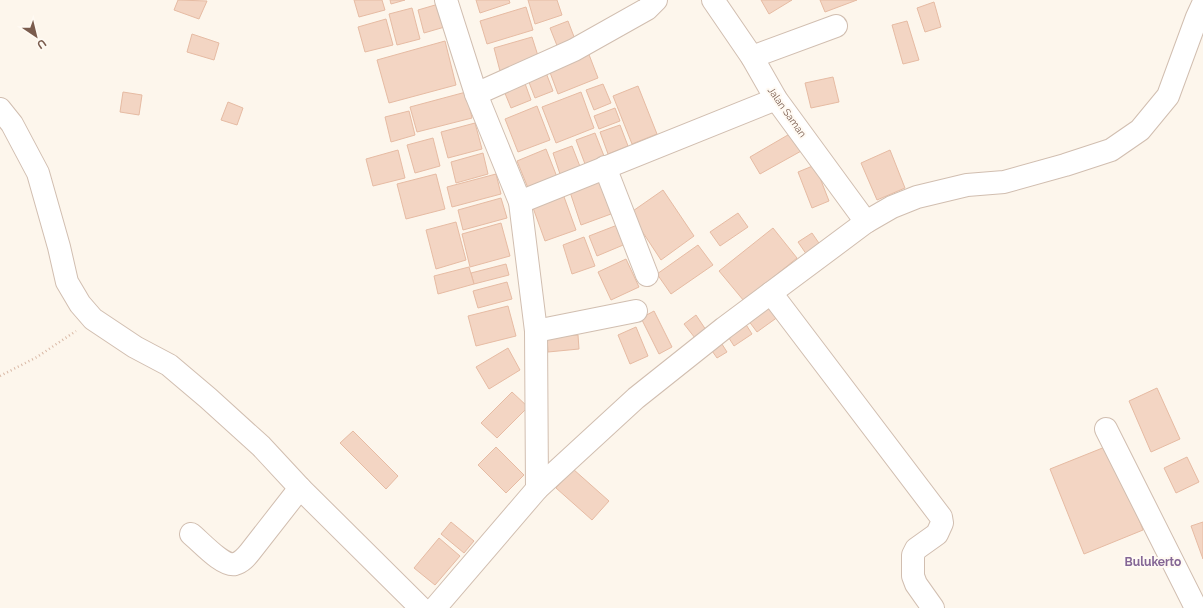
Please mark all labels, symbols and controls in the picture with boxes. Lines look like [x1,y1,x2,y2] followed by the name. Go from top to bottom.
[16,16,56,56] north arrow
[34,36,49,51] text: U
[766,85,808,139] street label: Jalan Saman
[1125,555,1181,569] district label: Bulukerto

